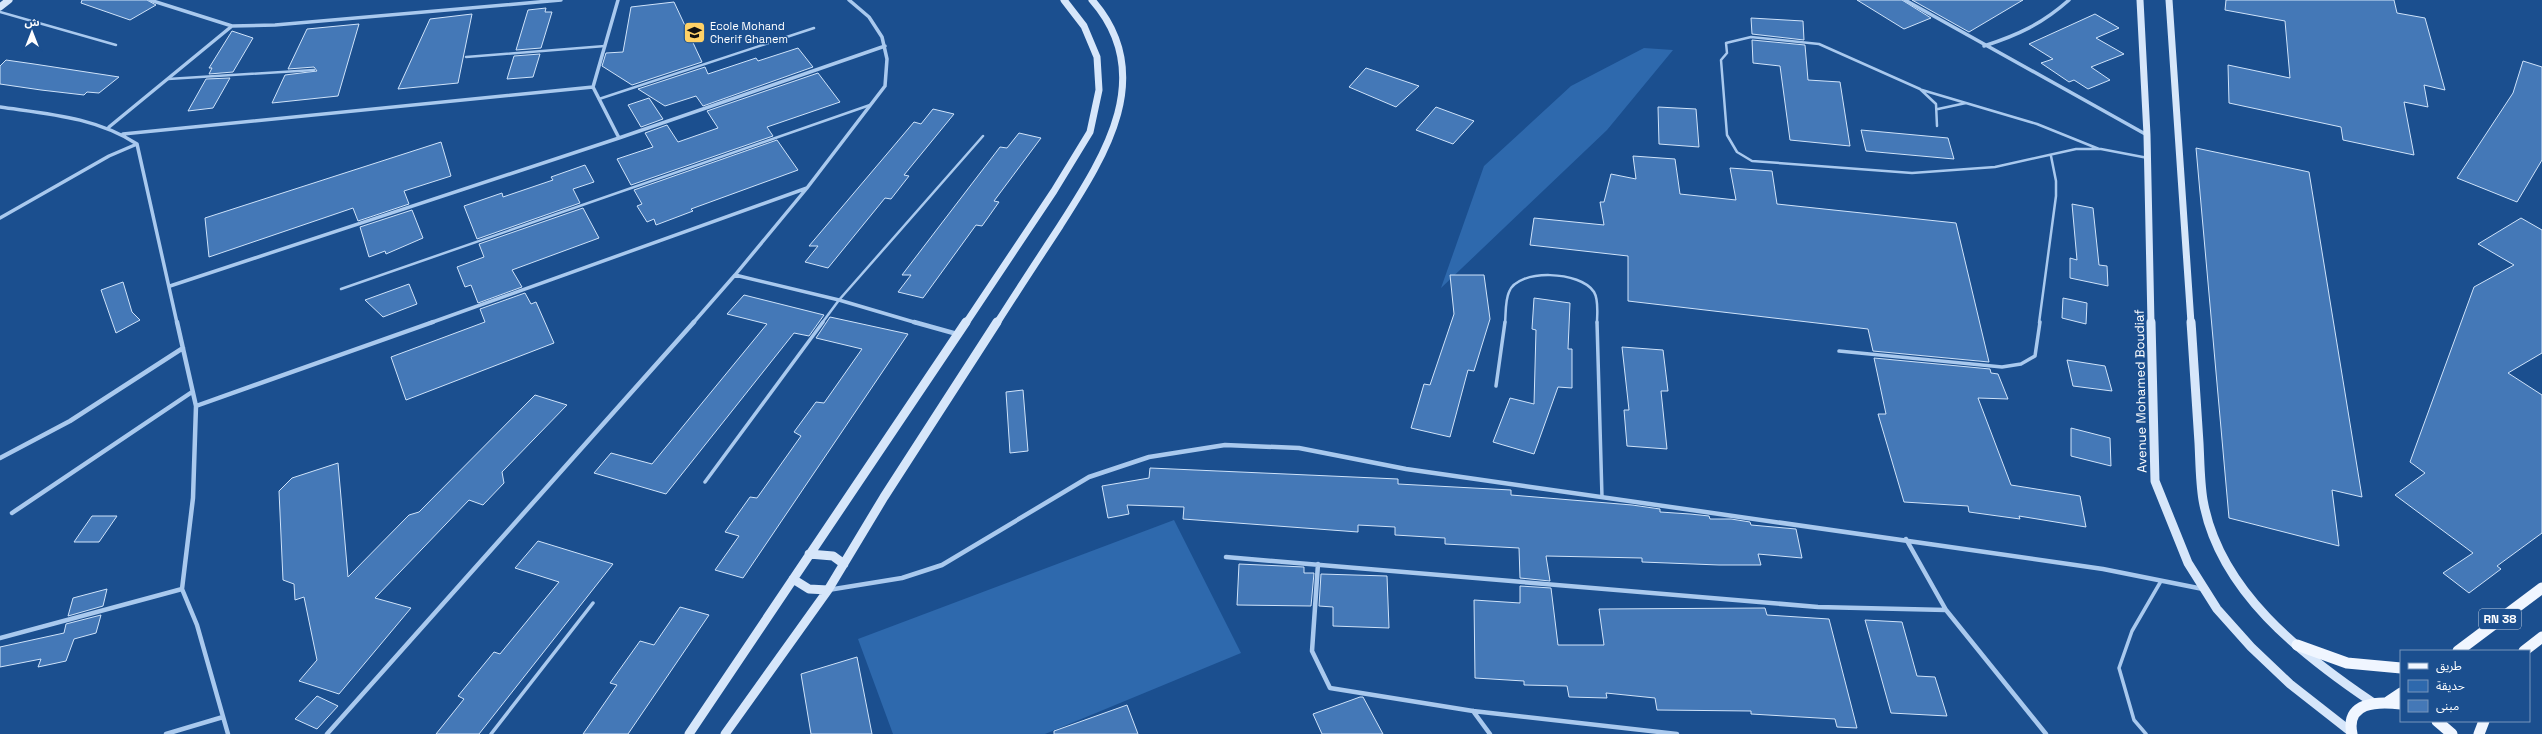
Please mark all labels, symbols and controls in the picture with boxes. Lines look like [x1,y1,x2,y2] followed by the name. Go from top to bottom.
[12,12,52,52] north arrow
[24,15,40,29] text: ش
[682,19,708,45] school or university icon: Ecole Mohand Cherif Ghanem
[710,19,788,46] place label: Ecole Mohand Cherif Ghanem
[2131,309,2150,473] street label: Avenue Mohamed Boudiaf
[2479,609,2521,629] road number: RN 38
[2400,650,2530,722] legend
[2436,658,2462,674] text: طريق
[2436,678,2465,694] text: حديقة
[2436,698,2459,714] text: مبنى

